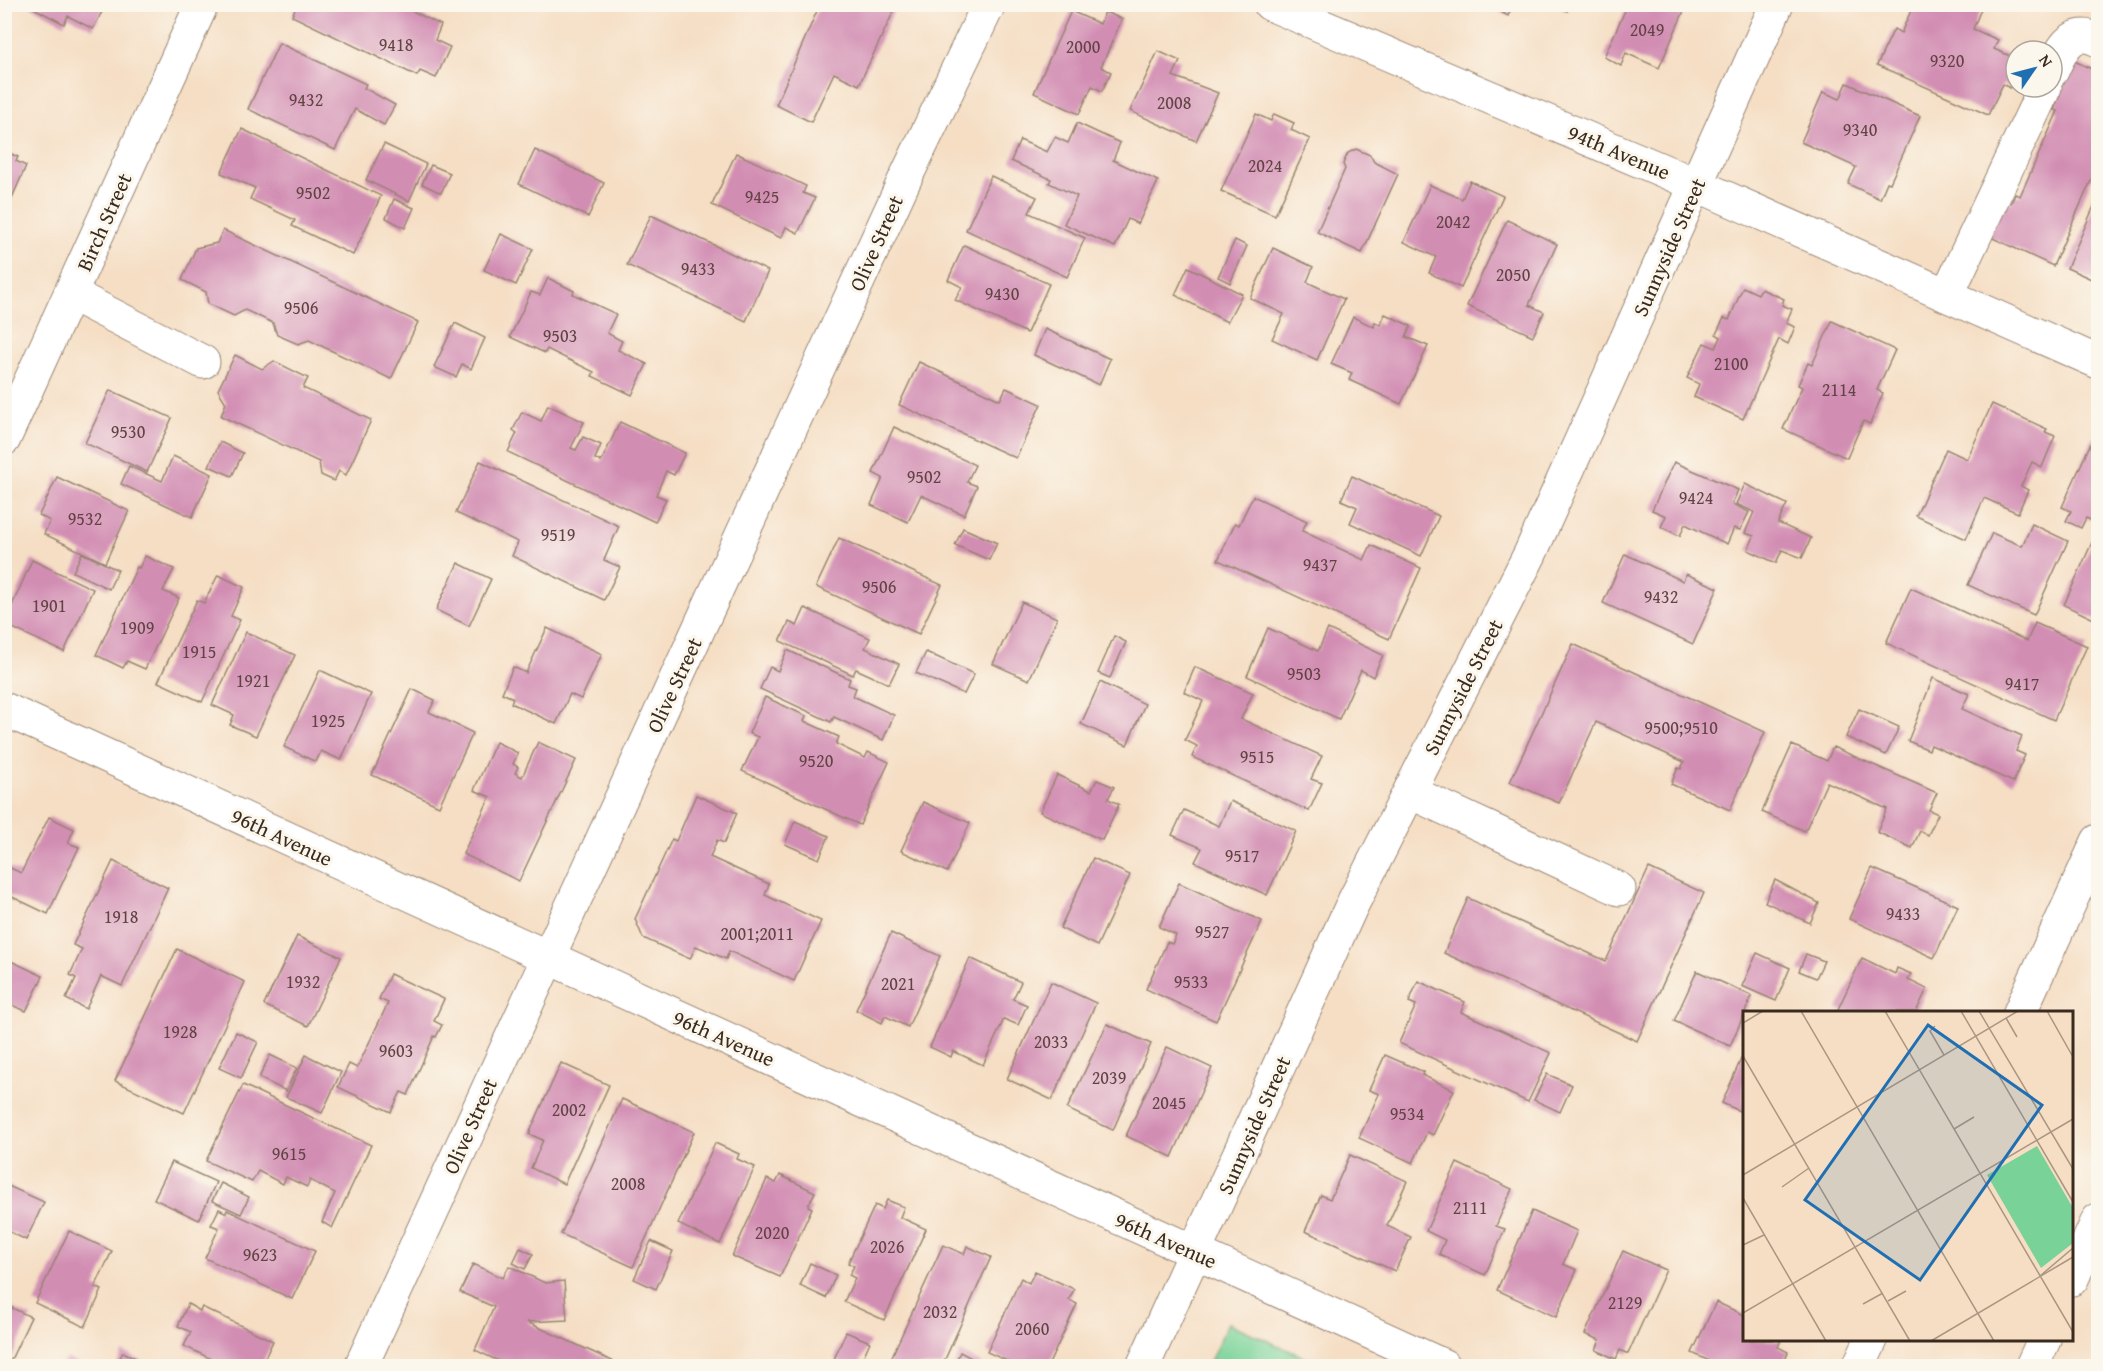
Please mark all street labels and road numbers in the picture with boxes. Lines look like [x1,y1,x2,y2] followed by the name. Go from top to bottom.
[1563,117,1675,188] street label: 94th Avenue
[69,167,140,276] street label: Birch Street
[1625,172,1714,321] street label: Sunnyside Street
[841,190,911,296] street label: Olive Street
[1415,613,1511,760] street label: Sunnyside Street
[638,632,710,738] street label: Olive Street
[226,800,338,874] street label: 96th Avenue
[668,1002,780,1074] street label: 96th Avenue
[1210,1050,1299,1199] street label: Sunnyside Street
[435,1073,505,1179] street label: Olive Street
[1110,1204,1222,1276] street label: 96th Avenue

